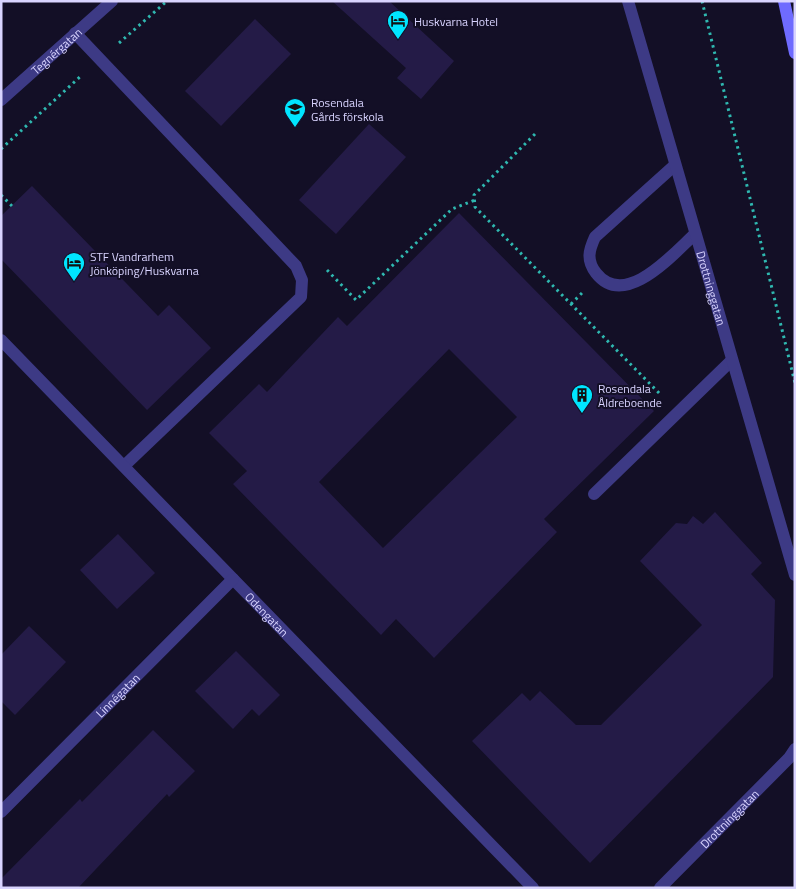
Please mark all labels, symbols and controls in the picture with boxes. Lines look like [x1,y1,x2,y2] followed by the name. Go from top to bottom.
[386,9,410,40] hotel icon: Huskvarna Hotel
[414,12,498,31] place label: Huskvarna Hotel
[26,23,86,79] street label: Tegnérgatan
[311,93,384,126] place label: Rosendala Gårds förskola
[283,97,307,128] school or university icon: Rosendala Gårds förskola
[90,247,199,280] place label: STF Vandrarhem Jönköping/Huskvarna
[692,248,731,328] street label: Drottninggatan
[62,251,86,282] hotel icon: STF Vandrarhem Jönköping/Huskvarna
[598,379,662,412] place label: Rosendala Åldreboende
[570,383,594,414] building icon: Rosendala Åldreboende
[241,587,293,641] street label: Odengatan
[91,668,144,722] street label: Linnégatan
[695,784,763,853] street label: Drottninggatan

